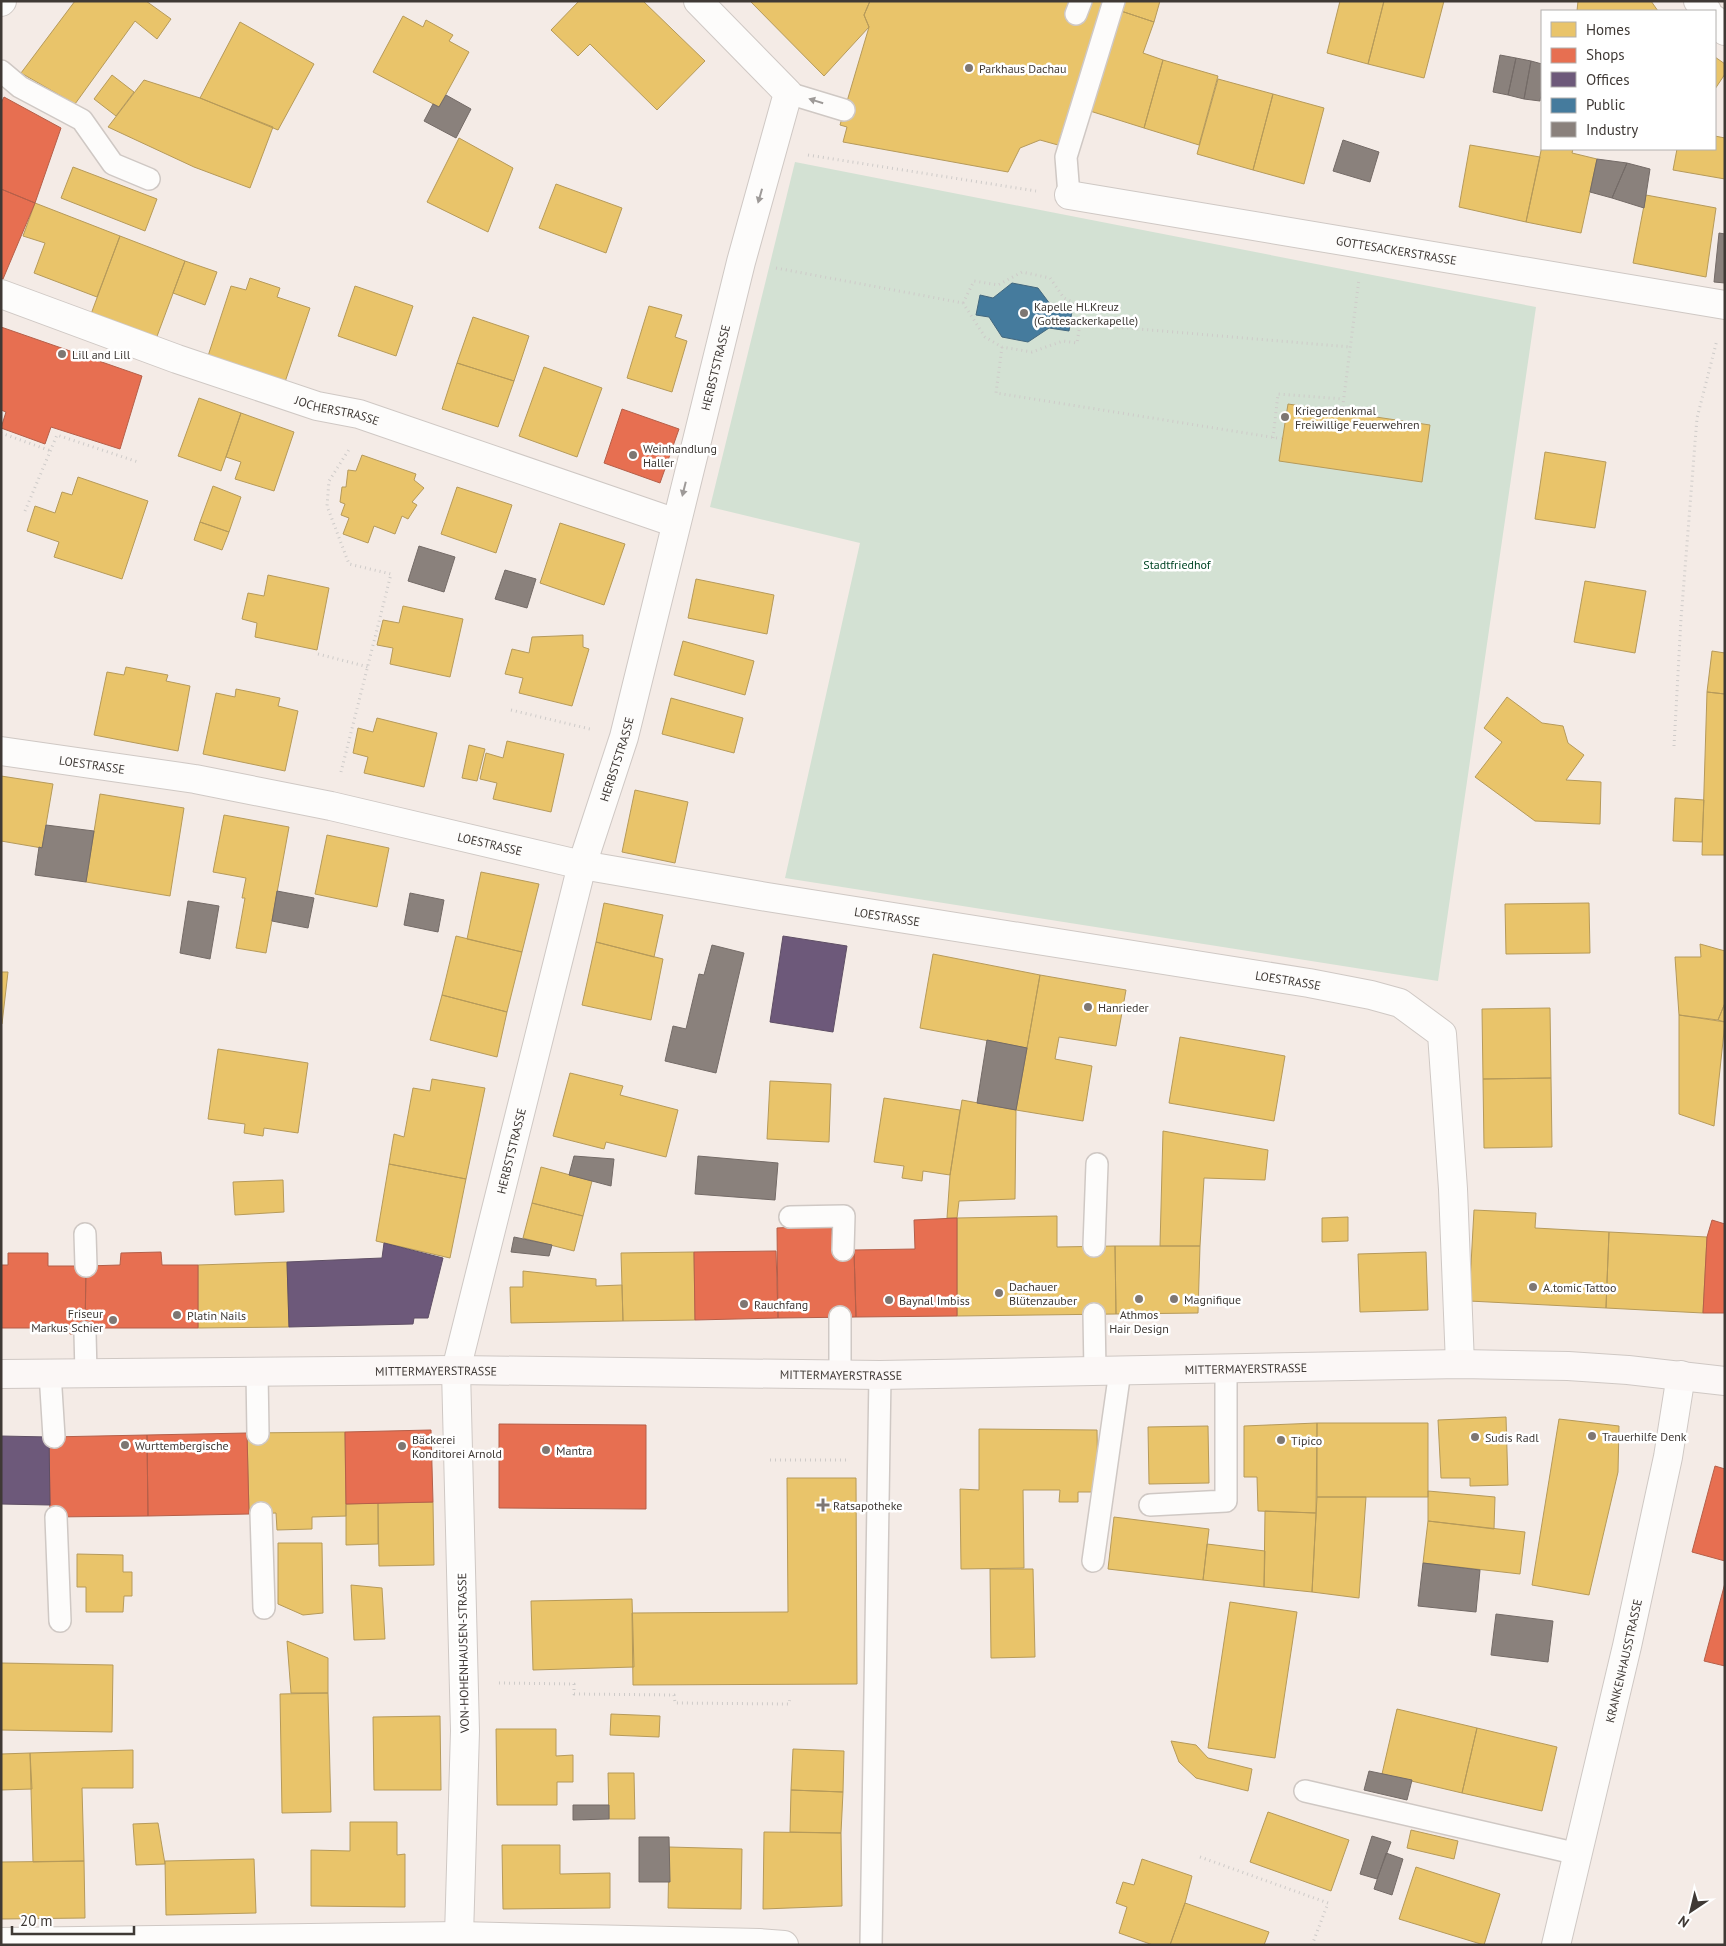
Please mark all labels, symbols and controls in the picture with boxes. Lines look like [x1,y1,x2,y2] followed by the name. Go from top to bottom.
[1541,10,1716,150] legend
[1586,20,1630,39] text: Homes
[1586,45,1625,64] text: Shops
[979,61,1067,76] place label: Parkhaus Dachau
[963,62,975,74] marker: Parkhaus Dachau
[1586,70,1630,89] text: Offices
[1586,95,1625,114] text: Public
[808,97,823,105] one-way arrow
[1586,120,1638,139] text: Industry
[755,189,763,204] one-way arrow
[1335,232,1458,267] street label: GOTTESACKERSTRASSE
[1034,299,1138,328] place label: Kapelle Hl.Kreuz (Gottesackerkapelle)
[1018,307,1030,319] marker: Kapelle Hl.Kreuz (Gottesackerkapelle)
[697,323,733,412] street label: HERBSTSTRASSE
[72,347,131,362] place label: Lill and Lill
[56,348,68,360] marker: Lill and Lill
[292,391,381,428] street label: JOCHERSTRASSE
[1295,403,1420,432] place label: Kriegerdenkmal Freiwillige Feuerwehren
[1279,411,1291,423] marker: Kriegerdenkmal Freiwillige Feuerwehren
[643,441,717,470] place label: Weinhandlung Haller
[627,449,639,461] marker: Weinhandlung Haller
[680,482,688,497] one-way arrow
[1143,557,1212,572] park label: Stadtfriedhof
[596,715,636,803] street label: HERBSTSTRASSE
[58,752,126,776] street label: LOESTRASSE
[456,829,524,858] street label: LOESTRASSE
[853,903,921,929] street label: LOESTRASSE
[1254,967,1322,993] street label: LOESTRASSE
[1098,1000,1149,1015] place label: Hanrieder
[1082,1001,1094,1013] marker: Hanrieder
[493,1107,529,1195] street label: HERBSTSTRASSE
[1009,1279,1077,1308] place label: Dachauer Blütenzauber
[1543,1280,1616,1295] place label: A.tomic Tattoo
[1527,1281,1539,1293] marker: A.tomic Tattoo
[993,1287,1005,1299] marker: Dachauer Blütenzauber
[1184,1292,1241,1307] place label: Magnifique
[899,1293,970,1308] place label: Baynal Imbiss
[1133,1293,1145,1305] marker: Athmos Hair Design
[1168,1293,1180,1305] marker: Magnifique
[883,1294,895,1306] marker: Baynal Imbiss
[754,1297,808,1312] place label: Rauchfang
[738,1298,750,1310] marker: Rauchfang
[31,1306,103,1335] place label: Friseur Markus Schier
[1109,1307,1169,1336] place label: Athmos Hair Design
[187,1308,246,1323] place label: Platin Nails
[171,1309,183,1321] marker: Platin Nails
[107,1314,119,1326] marker: Friseur Markus Schier
[1185,1359,1307,1377] street label: MITTERMAYERSTRASSE
[375,1362,497,1378] street label: MITTERMAYERSTRASSE
[780,1366,902,1383] street label: MITTERMAYERSTRASSE
[1602,1429,1687,1444] place label: Trauerhilfe Denk
[1485,1430,1539,1445] place label: Sudis Radl
[1586,1430,1598,1442] marker: Trauerhilfe Denk
[1469,1431,1481,1443] marker: Sudis Radl
[412,1432,502,1461] place label: Bäckerei Konditorei Arnold
[1291,1433,1322,1448] place label: Tipico
[1275,1434,1287,1446] marker: Tipico
[135,1438,229,1453] place label: Wurttembergische
[119,1439,131,1451] marker: Wurttembergische
[396,1440,408,1452] marker: Bäckerei Konditorei Arnold
[556,1443,592,1458] place label: Mantra
[540,1444,552,1456] marker: Mantra
[833,1498,902,1513] place label: Ratsapotheke
[817,1499,829,1511] marker: Ratsapotheke
[454,1573,472,1734] street label: VON-HOHENHAUSEN-STRASSE
[1602,1598,1644,1724] street label: KRANKENHAUSSTRASSE
[1666,1886,1716,1936] north arrow
[12,1904,135,1936] scale bar
[20,1911,53,1930] text: 20 m
[1675,1912,1692,1932] text: N

